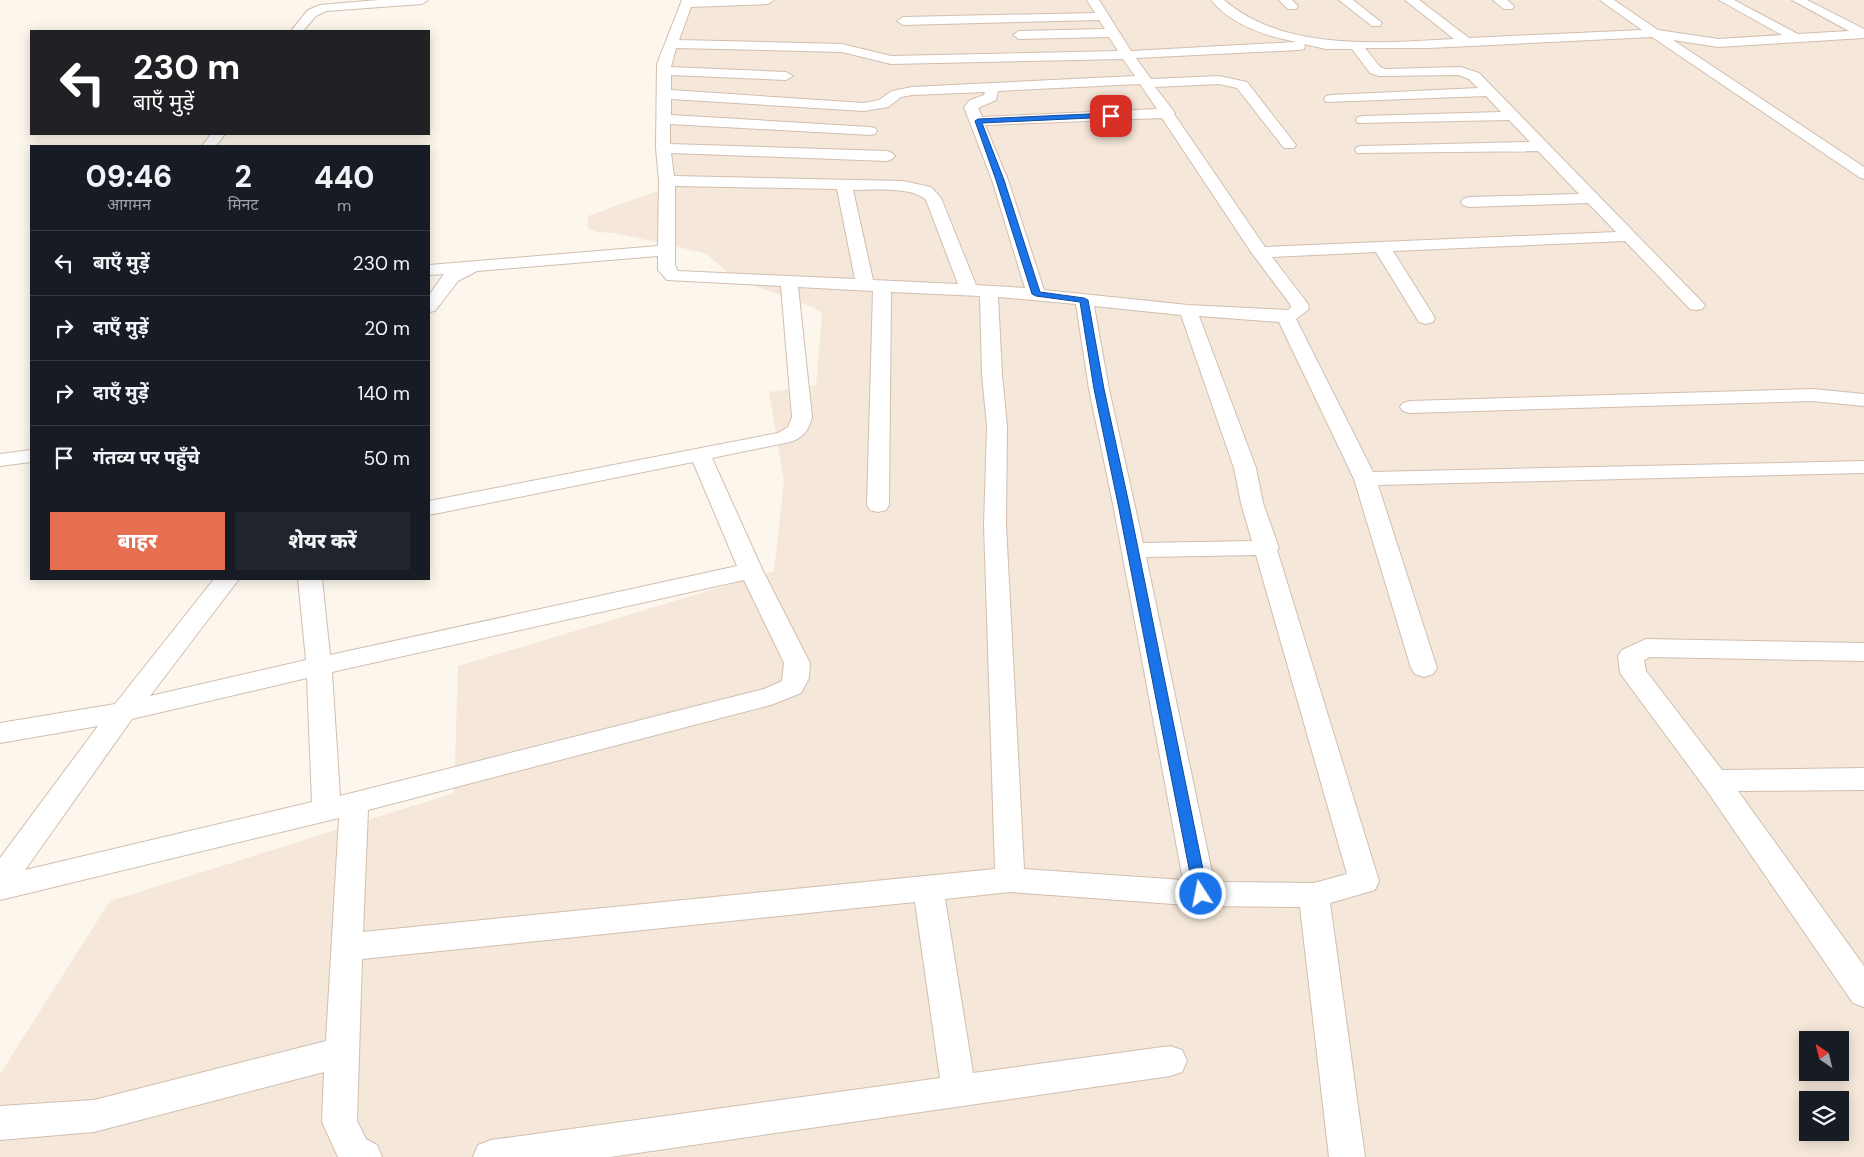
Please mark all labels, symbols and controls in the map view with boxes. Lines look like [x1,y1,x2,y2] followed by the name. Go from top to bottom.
[133,44,240,90] text: 230 m
[50,50,115,115] icon: left
[133,88,194,117] text: बाएँ मुड़ें
[1090,95,1132,137] pin
[1097,102,1125,130] icon: arrive
[86,157,172,196] text: 09:46
[234,157,252,196] text: 2
[314,158,374,197] text: 440
[107,194,151,215] text: आगमन
[228,194,258,215] text: मिनट
[337,195,351,216] text: m
[50,249,78,277] icon: left
[93,250,150,275] text: बाएँ मुड़ें
[353,251,410,276] text: 230 m
[50,314,78,342] icon: right
[93,315,148,340] text: दाएँ मुड़ें
[364,316,410,341] text: 20 m
[50,379,78,407] icon: right
[93,380,148,405] text: दाएँ मुड़ें
[358,381,410,406] text: 140 m
[50,444,78,472] icon: arrive
[93,445,200,470] text: गंतव्य पर पहुँचे
[363,446,410,471] text: 50 m
[50,512,225,570] button: बाहर
[235,512,410,570] button: शेयर करें
[1174,867,1226,919] position arrow
[1799,1031,1849,1081] north arrow
[1799,1031,1849,1141] map controls
[1799,1091,1849,1141] button: layers

